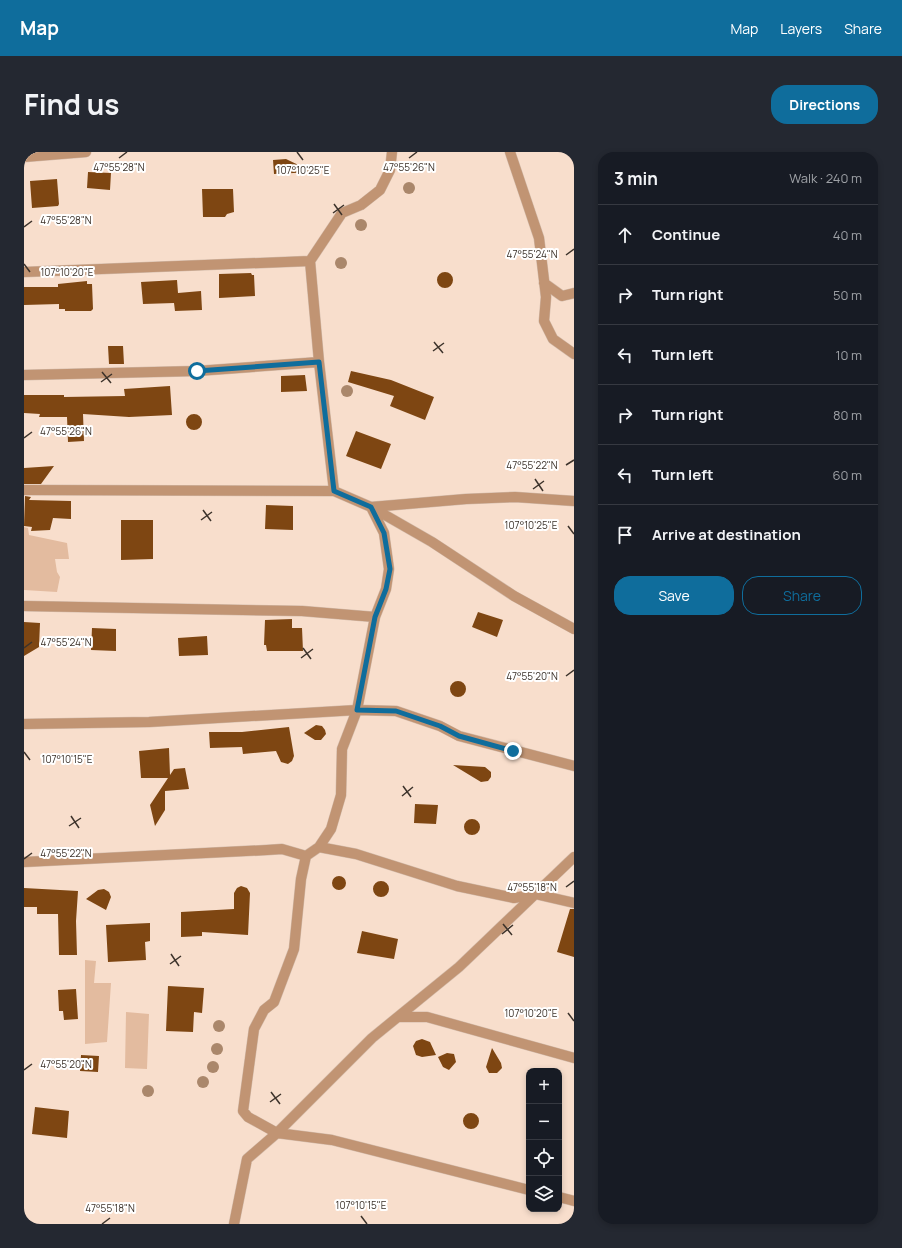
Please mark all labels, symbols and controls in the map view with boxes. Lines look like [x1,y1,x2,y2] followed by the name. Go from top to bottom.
[20,15,59,41] text: Map
[730,19,758,38] text: Map
[780,19,822,38] text: Layers
[844,19,882,38] text: Share
[24,85,119,123] text: Find us
[771,85,878,124] button: Directions
[93,160,145,174] text: 47°55'28"N
[383,160,435,174] text: 47°55'26"N
[277,163,330,177] text: 107°10'25"E
[614,167,658,190] text: 3 min
[789,169,862,187] text: Walk · 240 m
[40,213,92,227] text: 47°55'28"N
[614,224,636,246] icon: ahead
[652,224,720,245] text: Continue
[833,226,862,244] text: 40 m
[507,247,558,261] text: 47°55'24"N
[40,265,94,279] text: 107°10'20"E
[614,284,636,306] icon: right
[652,284,723,305] text: Turn right
[833,286,862,304] text: 50 m
[614,344,636,366] icon: left
[652,344,714,365] text: Turn left
[835,346,862,364] text: 10 m
[188,362,206,380] route start
[614,404,636,426] icon: right
[652,404,723,425] text: Turn right
[833,406,862,424] text: 80 m
[40,424,92,438] text: 47°55'26"N
[506,458,558,472] text: 47°55'22"N
[614,464,636,486] icon: left
[652,464,714,485] text: Turn left
[832,466,862,484] text: 60 m
[505,518,558,532] text: 107°10'25"E
[614,524,636,546] icon: arrive
[652,524,801,545] text: Arrive at destination
[614,576,734,615] button: Save
[742,576,862,615] button: Share
[41,635,92,649] text: 47°55'24"N
[506,669,558,683] text: 47°55'20"N
[504,742,522,760] route end
[42,752,93,766] text: 107°10'15"E
[40,846,92,860] text: 47°55'22"N
[507,880,557,894] text: 47°55'18"N
[504,1006,558,1020] text: 107°10'20"E
[40,1057,92,1071] text: 47°55'20"N
[526,1068,562,1212] map controls
[526,1068,562,1104] button: +
[526,1104,562,1140] button: −
[526,1140,562,1176] button: locate
[526,1176,562,1212] button: layers
[336,1198,387,1212] text: 107°10'15"E
[85,1201,135,1215] text: 47°55'18"N

